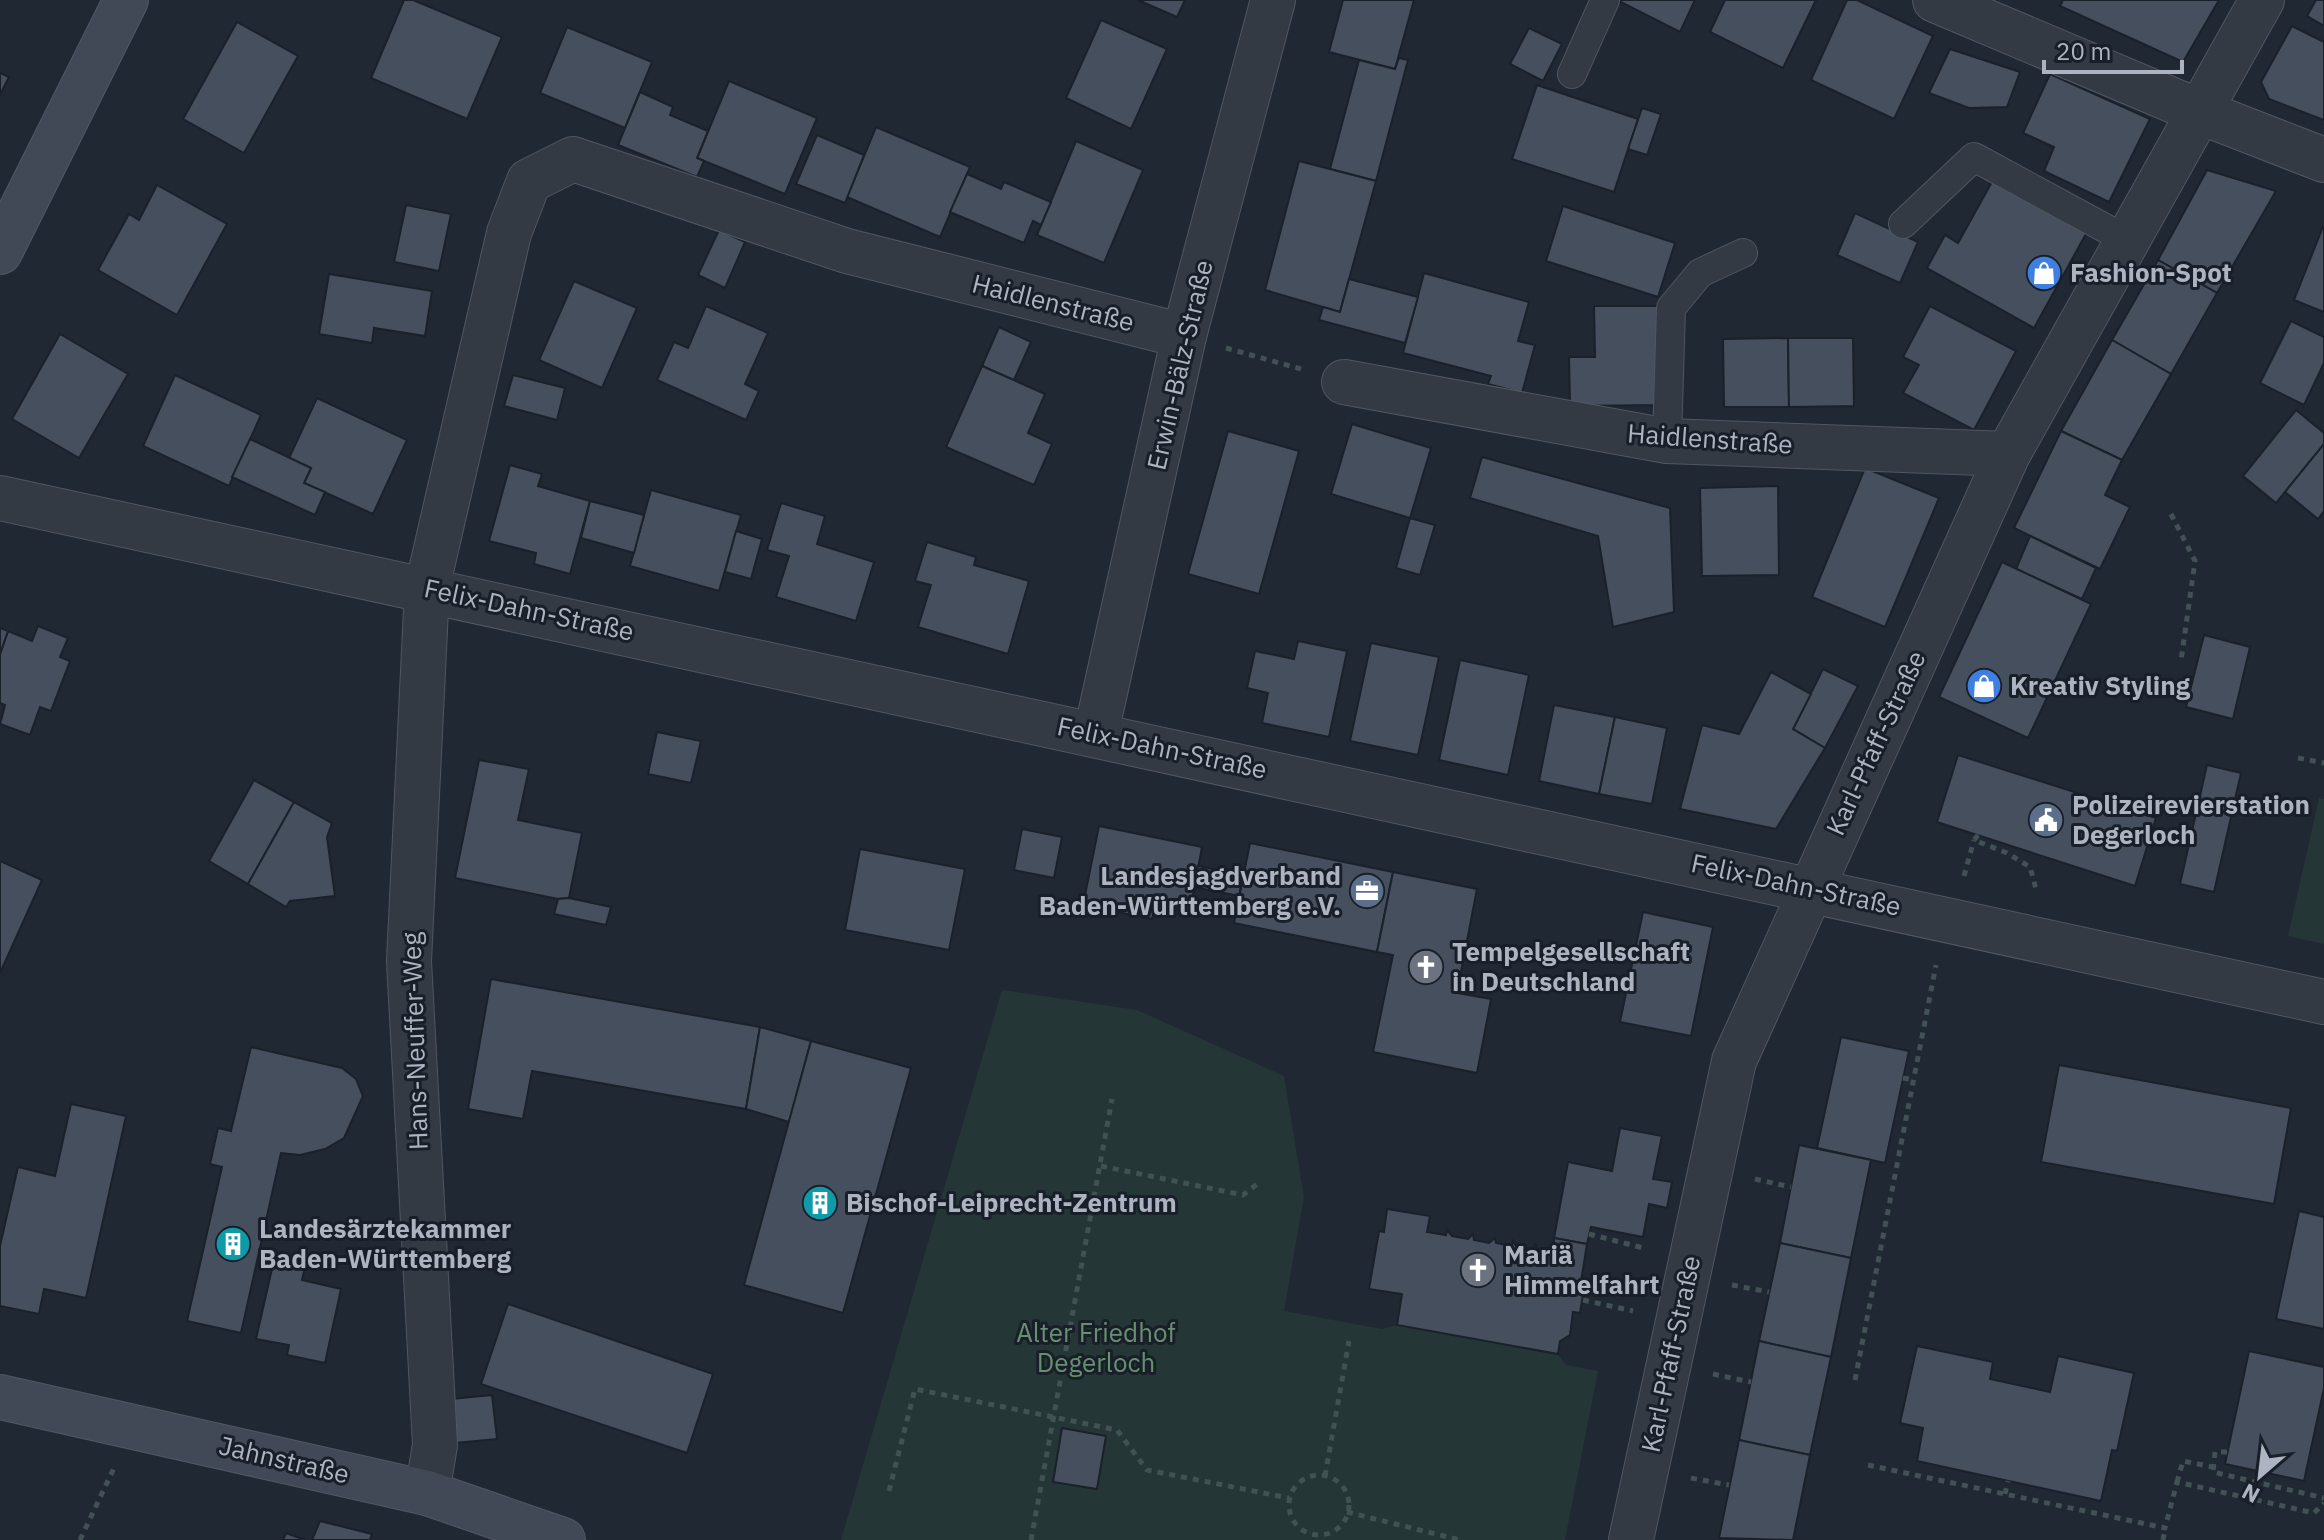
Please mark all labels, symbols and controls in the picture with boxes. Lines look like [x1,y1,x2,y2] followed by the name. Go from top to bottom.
[2044,24,2182,74] scale bar
[2056,35,2111,67] text: 20 m
[2025,254,2063,292] shop icon: Fashion-Spot
[2070,255,2232,289] place label: Fashion-Spot
[1138,257,1220,473] street label: Erwin-Bälz-Straße
[969,265,1138,339] street label: Haidlenstraße
[1626,415,1794,461] street label: Haidlenstraße
[421,570,637,648] street label: Felix-Dahn-Straße
[1817,645,1933,840] street label: Karl-Pfaff-Straße
[1965,667,2003,705] shop icon: Kreativ Styling
[2010,668,2191,702] place label: Kreativ Styling
[1054,708,1270,786] street label: Felix-Dahn-Straße
[2072,787,2310,851] place label: Polizeirevierstation Degerloch
[2027,801,2065,839] public building icon: Polizeirevierstation Degerloch
[1688,845,1904,923] street label: Felix-Dahn-Straße
[1039,858,1341,922] place label: Landesjagdverband Baden-Württemberg e.V.
[1348,872,1386,910] office icon: Landesjagdverband Baden-Württemberg e.V.
[393,931,435,1151] street label: Hans-Neuffer-Weg
[1452,934,1690,998] place label: Tempelgesellschaft in Deutschland
[1407,948,1445,986] church icon: Tempelgesellschaft in Deutschland
[801,1184,839,1222] building icon: Bischof-Leiprecht-Zentrum
[846,1185,1177,1219] place label: Bischof-Leiprecht-Zentrum
[259,1211,512,1275] place label: Landesärztekammer Baden-Württemberg
[214,1225,252,1263] building icon: Landesärztekammer Baden-Württemberg
[1504,1237,1660,1301] place label: Mariä Himmelfahrt
[1459,1251,1497,1289] church icon: Mariä Himmelfahrt
[1633,1252,1707,1455] street label: Karl-Pfaff-Straße
[1016,1315,1176,1379] park label: Alter Friedhof Degerloch
[216,1428,353,1490] street label: Jahnstraße
[2220,1436,2300,1516] north arrow
[2237,1478,2264,1511] text: N

